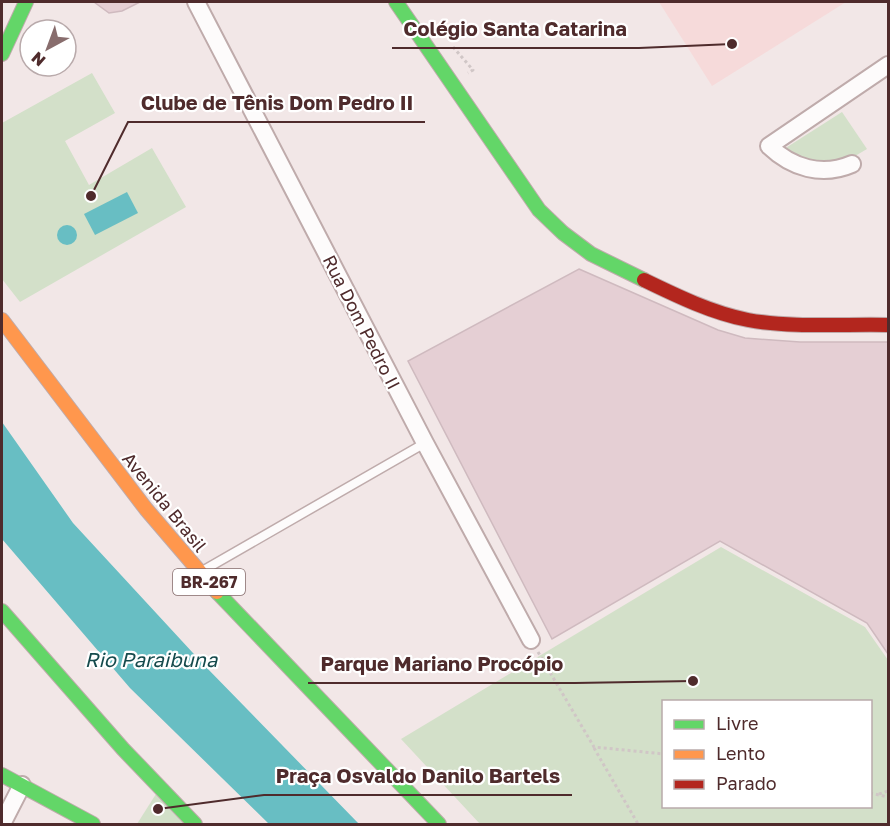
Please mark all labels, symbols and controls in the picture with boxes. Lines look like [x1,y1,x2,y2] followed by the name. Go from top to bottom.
[392,10,639,48] callout: Colégio Santa Catarina
[403,16,627,40] text: Colégio Santa Catarina
[18,18,78,78] north arrow
[27,48,49,71] text: N
[128,84,425,122] callout: Clube de Tênis Dom Pedro II
[141,90,413,114] text: Clube de Tênis Dom Pedro II
[319,251,405,393] street label: Rua Dom Pedro II
[118,448,212,557] street label: Avenida Brasil
[173,569,245,595] road number: BR-267
[308,645,575,683] callout: Parque Mariano Procópio
[85,647,218,671] water label: Rio Paraibuna
[321,651,563,675] text: Parque Mariano Procópio
[662,700,872,808] legend
[716,712,758,734] text: Livre
[716,742,765,764] text: Lento
[264,757,572,795] callout: Praça Osvaldo Danilo Bartels
[276,763,560,787] text: Praça Osvaldo Danilo Bartels
[716,772,777,794] text: Parado

